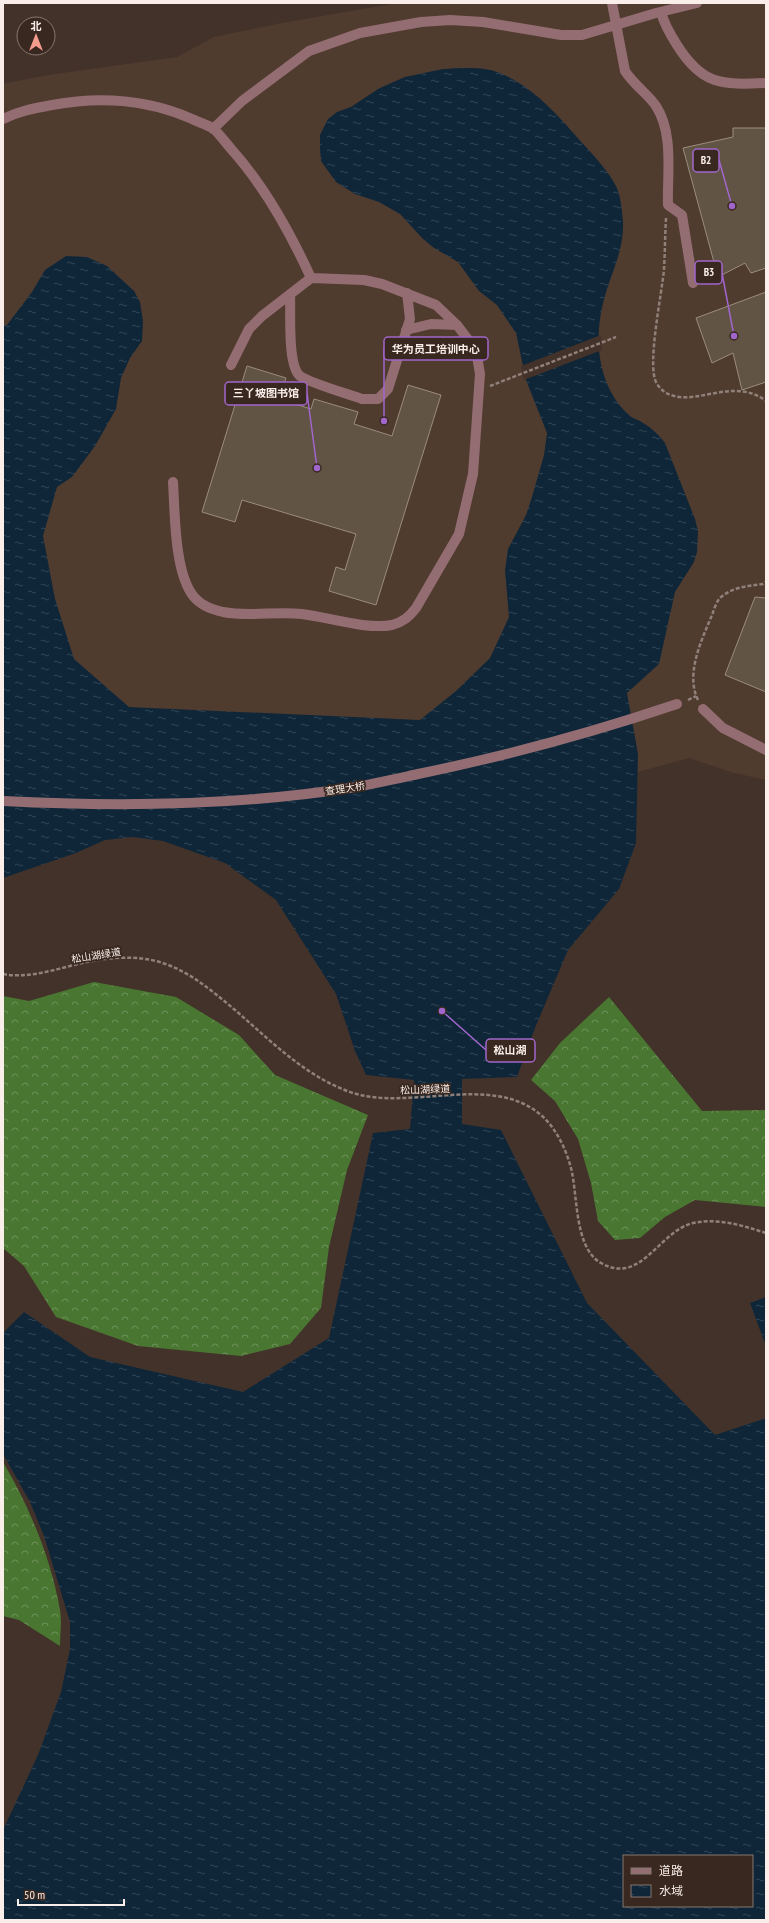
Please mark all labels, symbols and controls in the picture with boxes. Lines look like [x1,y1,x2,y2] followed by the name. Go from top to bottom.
[16,16,56,56] north arrow
[31,19,42,33] text: 北
[693,149,719,172] callout: B2
[701,153,711,167] text: B2
[695,261,722,284] callout: B3
[704,265,714,279] text: B3
[384,337,488,360] callout: 华为员工培训中心
[392,342,480,356] text: 华为员工培训中心
[225,382,307,405] callout: 三丫坡图书馆
[233,386,299,400] text: 三丫坡图书馆
[324,779,366,798] street label: 查理大桥
[70,945,122,966] street label: 松山湖绿道
[486,1039,535,1062] callout: 松山湖
[494,1043,527,1057] text: 松山湖
[400,1082,450,1097] street label: 松山湖绿道
[623,1855,753,1907] legend
[659,1863,683,1878] text: 道路
[18,1881,124,1907] scale bar
[659,1883,683,1898] text: 水域
[24,1887,45,1902] text: 50 m

